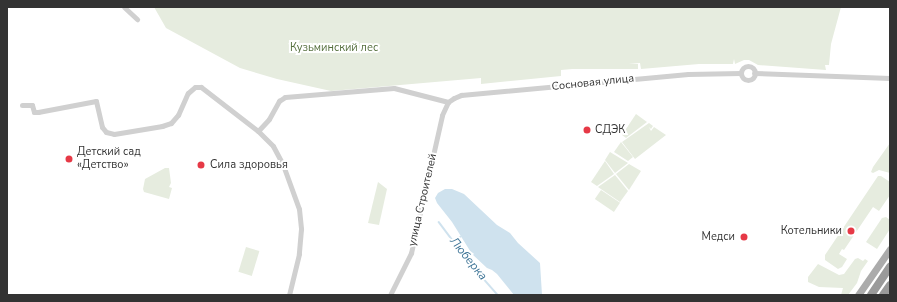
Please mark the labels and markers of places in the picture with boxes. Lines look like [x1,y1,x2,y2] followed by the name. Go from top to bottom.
[595,123,625,137] place label: СДЭК
[582,125,592,135] marker: СДЭК
[77,146,141,172] place label: Детский сад «Детство»
[64,154,74,164] marker: Детский сад «Детство»
[210,158,288,172] place label: Сила здоровья
[195,159,207,171] marker: Сила здоровья
[781,224,842,238] place label: Котельники
[845,225,857,237] marker: Котельники
[701,230,735,244] place label: Медси
[738,231,750,243] marker: Медси

